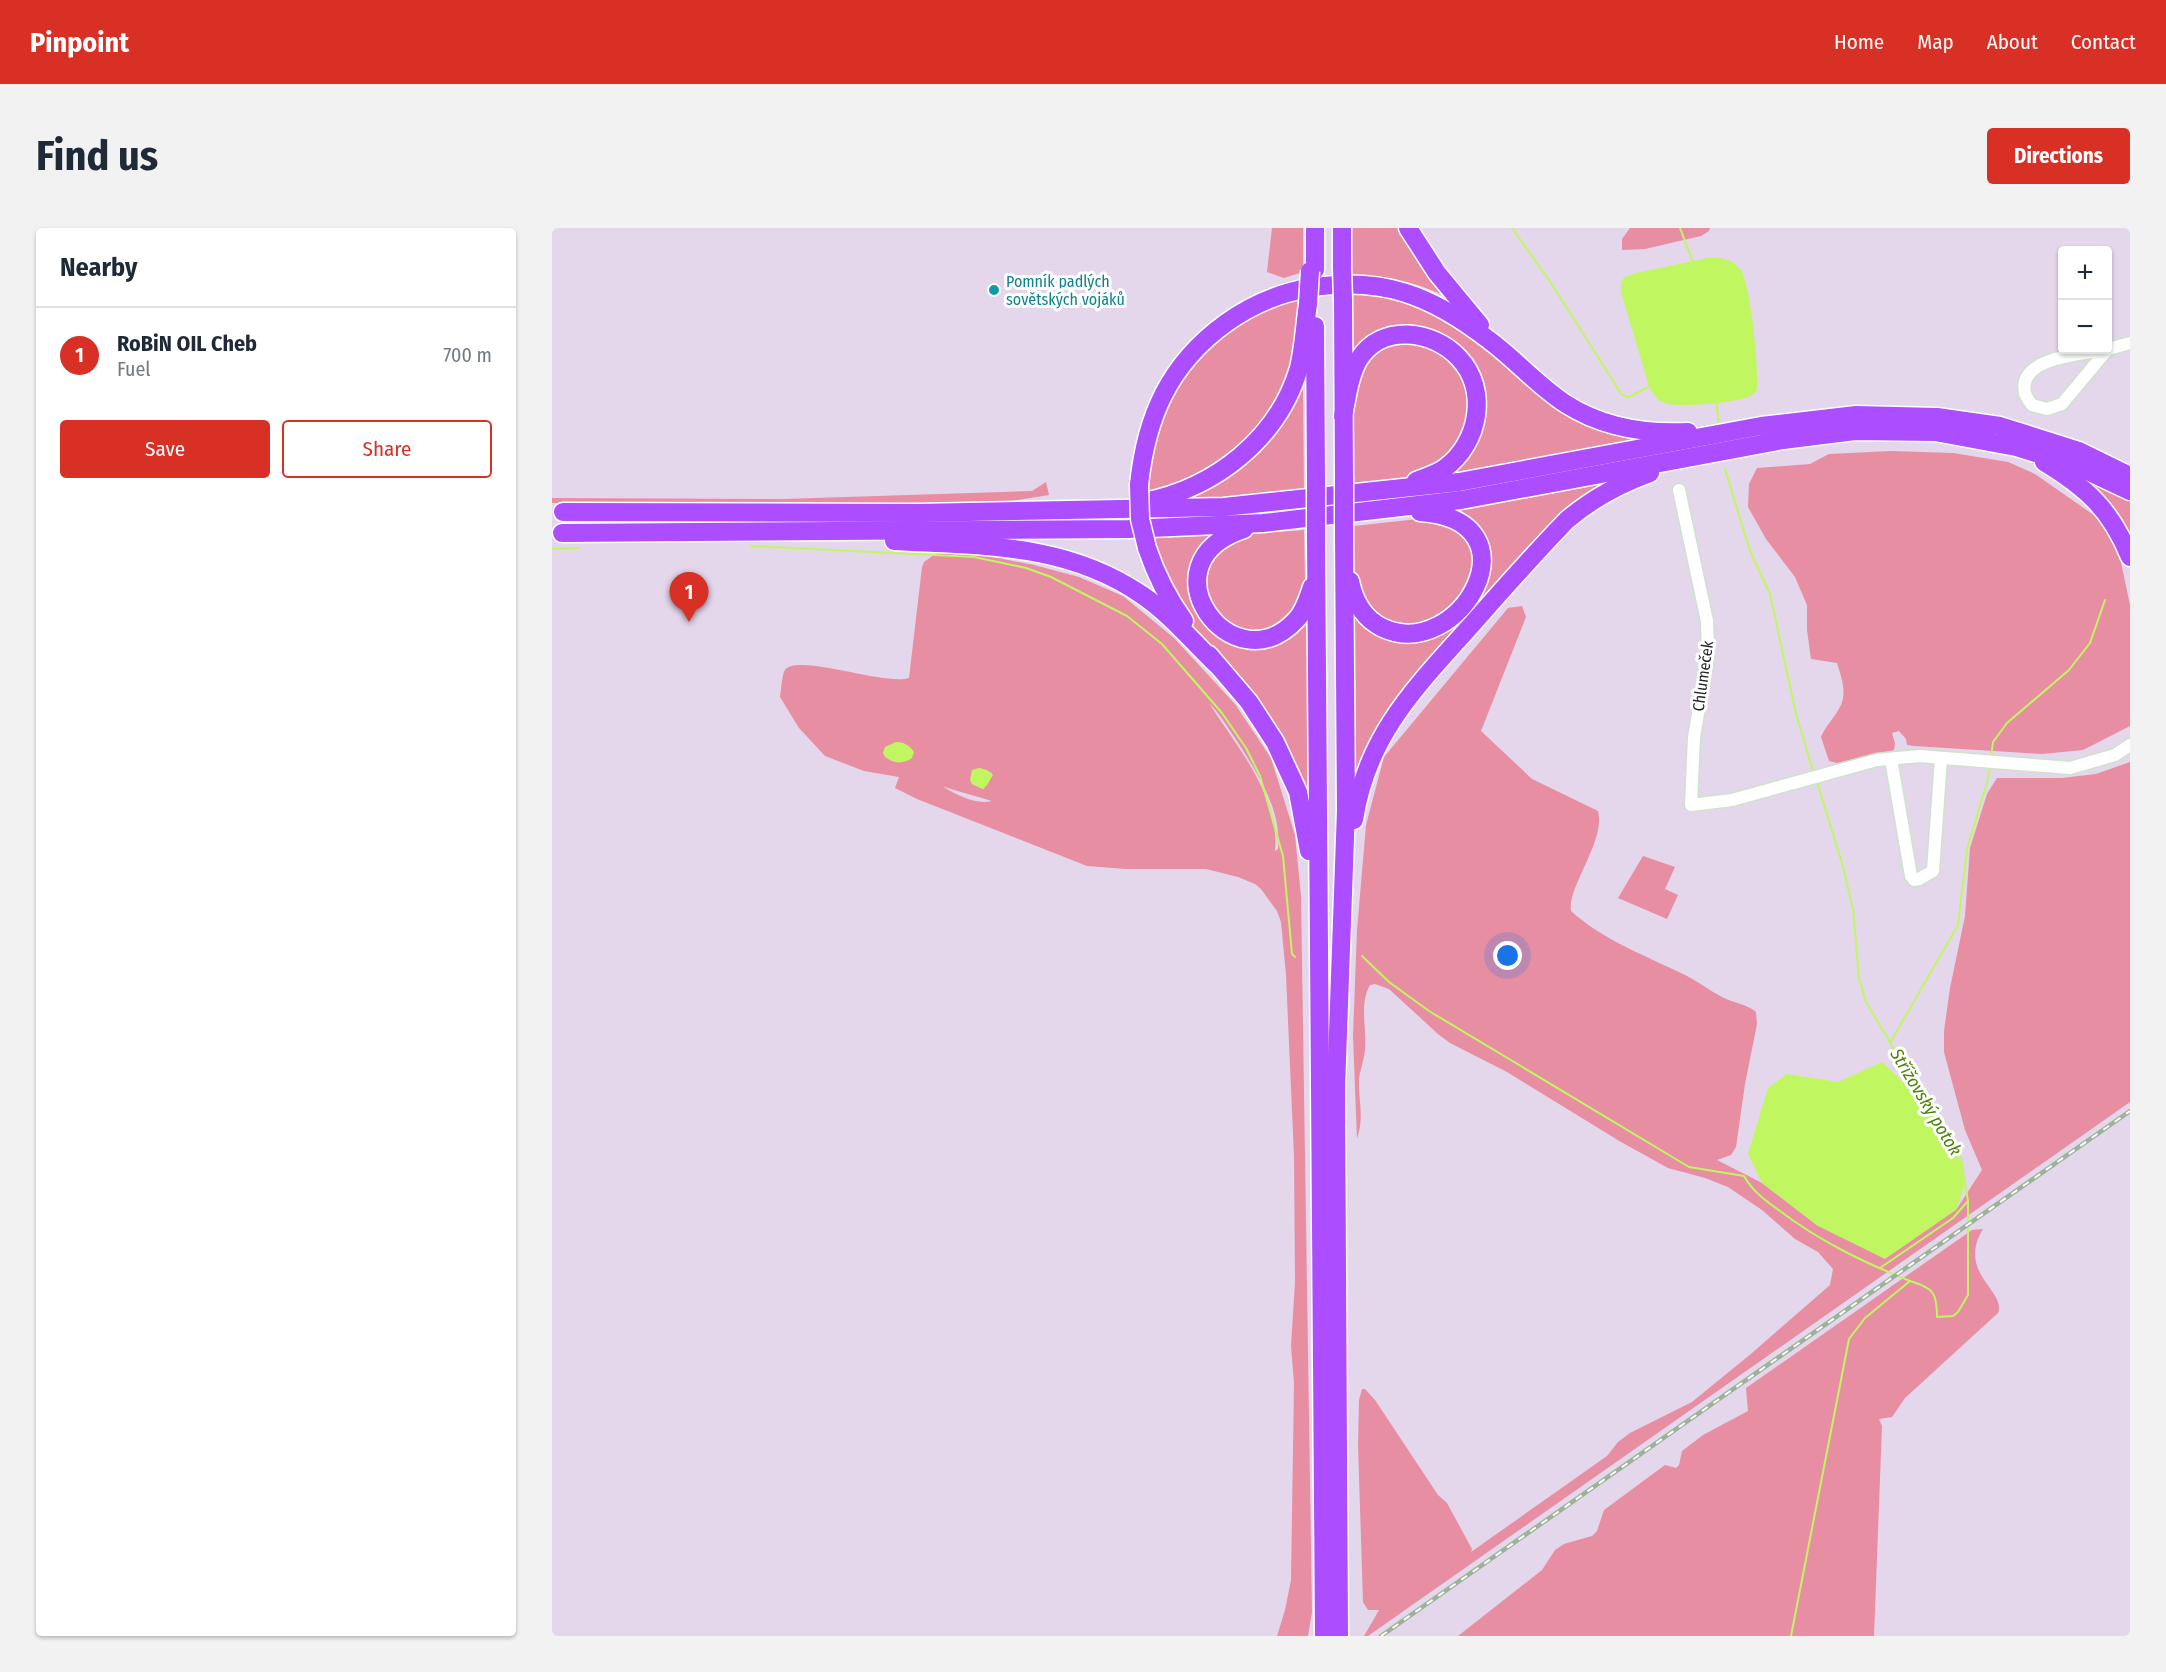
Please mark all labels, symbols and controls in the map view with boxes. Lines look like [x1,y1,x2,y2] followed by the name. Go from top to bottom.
[30,26,129,59] text: Pinpoint
[1834,29,1884,55] text: Home
[1917,29,1954,55] text: Map
[1987,29,2038,55] text: About
[2071,29,2136,55] text: Contact
[1987,128,2130,184] button: Directions
[36,131,158,181] text: Find us
[2058,246,2112,354] map controls
[2058,246,2112,300] button: +
[60,252,137,283] text: Nearby
[1006,272,1125,309] place label: Pomník padlých sovětských vojáků
[987,283,1001,297] marker: Pomník padlých sovětských vojáků
[2058,300,2112,354] button: −
[117,330,257,357] text: RoBiN OIL Cheb
[75,343,84,367] text: 1
[443,343,492,367] text: 700 m
[117,357,151,381] text: Fuel
[60,420,270,478] button: Save
[282,420,492,478] button: Share
[670,572,708,622] pin: 1
[1689,639,1717,713] street label: Chlumeček
[1493,941,1522,970] your location
[1885,1044,1967,1160] water label: Střížovský potok

